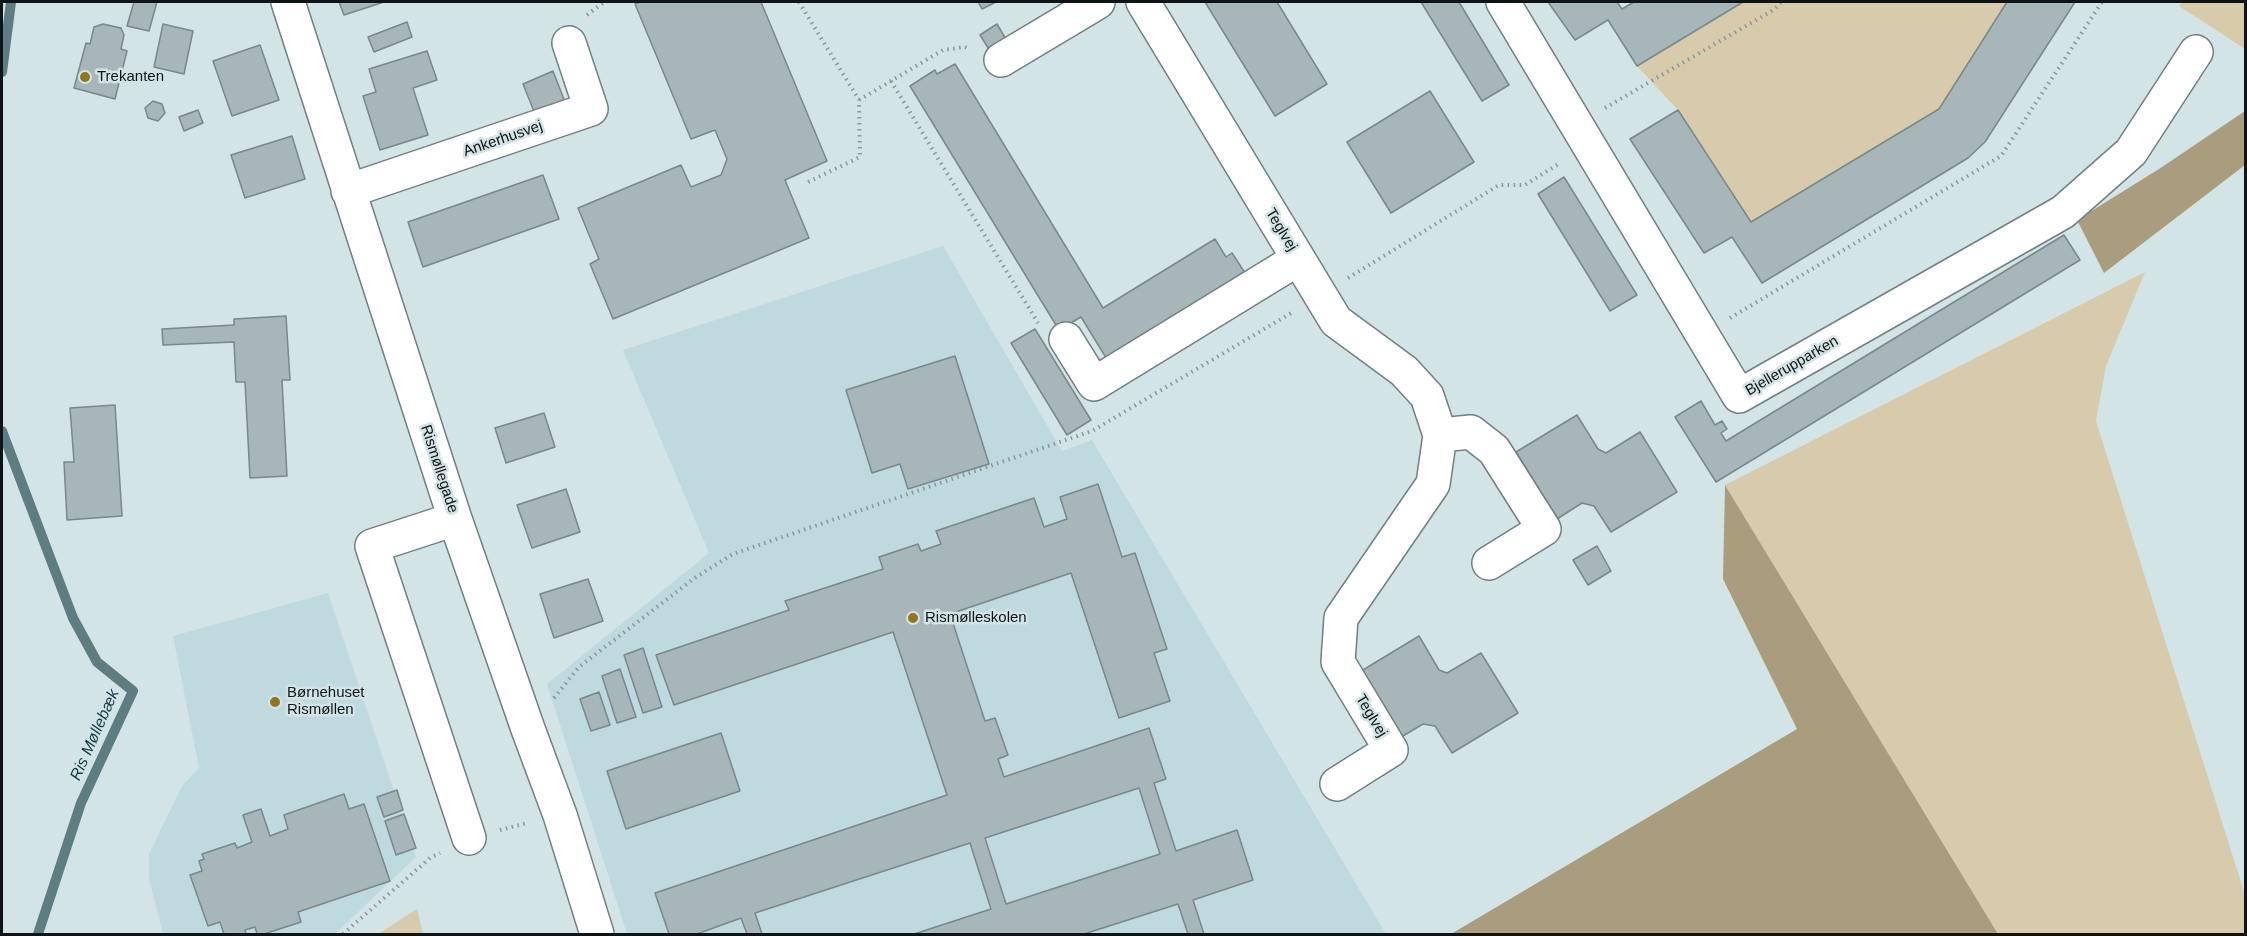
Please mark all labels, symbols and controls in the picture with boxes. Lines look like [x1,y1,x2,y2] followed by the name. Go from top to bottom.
[97,68,164,86] place label: Trekanten
[78,70,92,84] marker: Trekanten
[461,117,545,161] street label: Ankerhusvej
[1261,205,1301,255] street label: Teglvej
[1742,332,1842,400] street label: Bjellerupparken
[416,423,462,515] street label: Rismøllegade
[925,609,1027,627] place label: Rismølleskolen
[906,611,920,625] marker: Rismølleskolen
[287,684,365,719] place label: Børnehuset Rismøllen
[66,686,124,784] water label: Ris Møllebæk
[1351,691,1391,741] street label: Teglvej
[268,695,282,709] marker: Børnehuset Rismøllen

